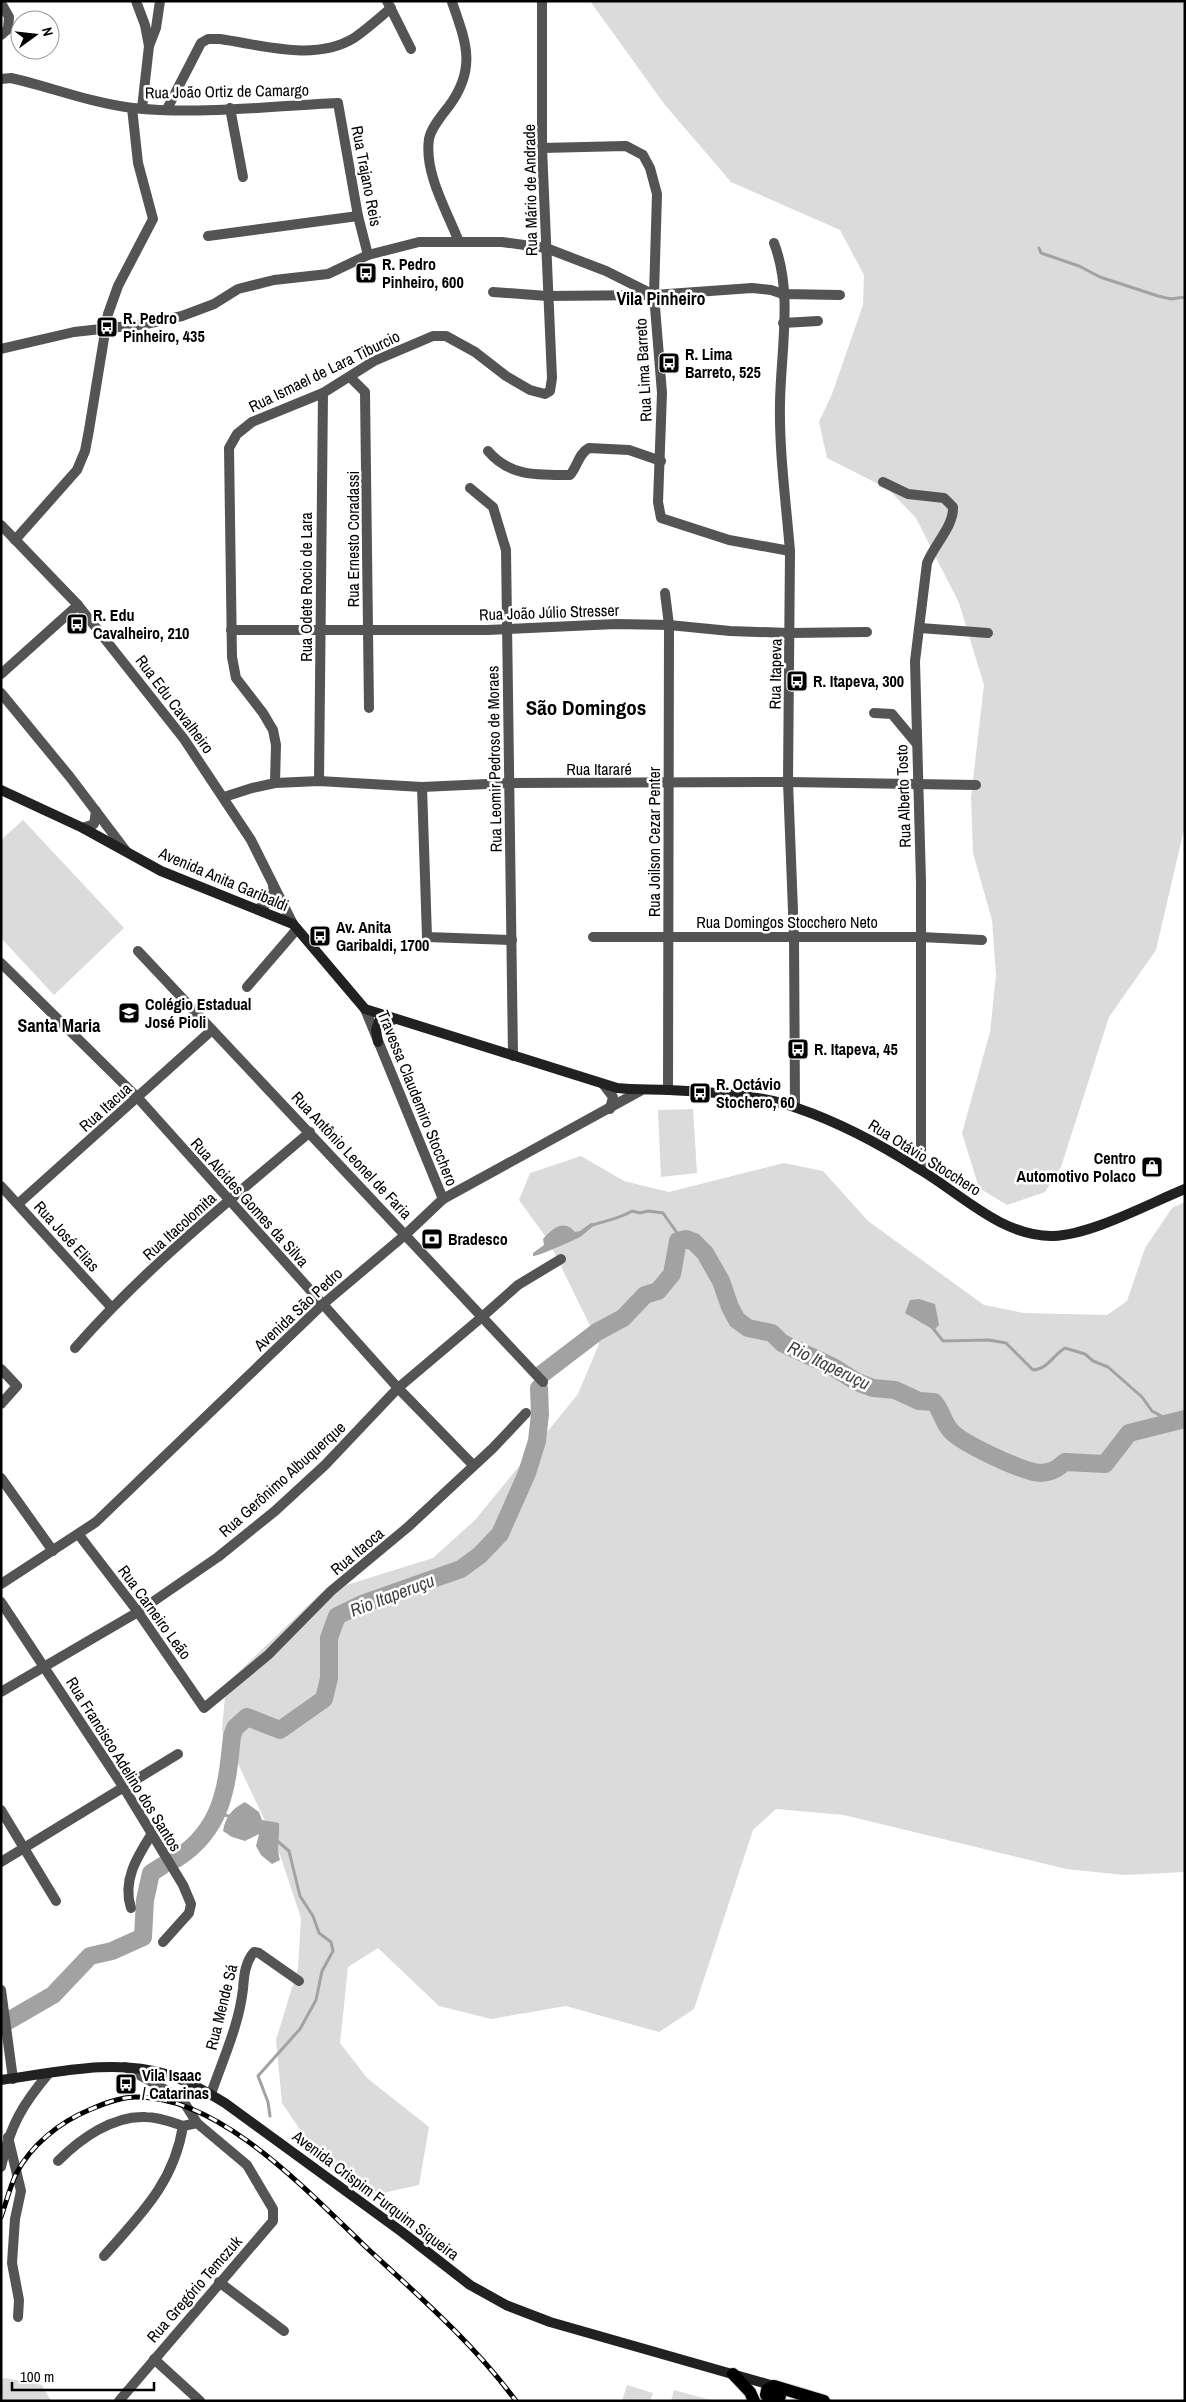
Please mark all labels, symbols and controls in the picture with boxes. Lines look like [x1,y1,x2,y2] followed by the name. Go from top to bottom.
[10,10,60,60] north arrow
[38,25,57,38] text: N
[145,79,309,103] street label: Rua João Ortiz de Camargo
[346,124,388,228] street label: Rua Trajano Reis
[518,124,542,256] street label: Rua Mário de Andrade
[382,253,464,293] place label: R. Pedro Pinheiro, 600
[354,261,378,285] bus stop icon: R. Pedro Pinheiro, 600
[616,286,706,311] district label: Vila Pinheiro
[123,307,205,347] place label: R. Pedro Pinheiro, 435
[95,315,119,339] bus stop icon: R. Pedro Pinheiro, 435
[629,318,657,422] street label: Rua Lima Barreto
[245,325,403,417] street label: Rua Ismael de Lara Tiburcio
[685,343,761,383] place label: R. Lima Barreto, 525
[657,351,681,375] bus stop icon: R. Lima Barreto, 525
[342,471,364,607] street label: Rua Ernesto Coradassi
[295,512,317,662] street label: Rua Odete Rocio de Lara
[479,599,620,625] street label: Rua João Júlio Stresser
[93,604,189,644] place label: R. Edu Cavalheiro, 210
[65,612,89,636] bus stop icon: R. Edu Cavalheiro, 210
[763,638,787,710] street label: Rua Itapeva
[131,650,219,758] street label: Rua Edu Cavalheiro
[481,665,507,853] street label: Rua Leomir Pedroso de Moraes
[785,669,809,693] bus stop icon: R. Itapeva, 300
[813,670,904,692] place label: R. Itapeva, 300
[526,693,646,722] district label: São Domingos
[890,744,916,848] street label: Rua Alberto Tosto
[566,758,632,780] street label: Rua Itararé
[643,766,665,917] street label: Rua Joilson Cezar Penter
[155,841,292,916] street label: Avenida Anita Garibaldi
[696,911,878,933] street label: Rua Domingos Stocchero Neto
[336,916,429,956] place label: Av. Anita Garibaldi, 1700
[308,924,332,948] bus stop icon: Av. Anita Garibaldi, 1700
[145,993,251,1033] place label: Colégio Estadual José Pioli
[117,1001,141,1025] school or university icon: Colégio Estadual José Pioli
[373,1007,463,1189] street label: Travessa Claudemiro Stocchero
[18,1013,101,1038] district label: Santa Maria
[786,1037,810,1061] bus stop icon: R. Itapeva, 45
[814,1038,898,1060] place label: R. Itapeva, 45
[716,1073,795,1113] place label: R. Octávio Stochero, 60
[74,1077,136,1136] street label: Rua Itacua
[688,1081,712,1105] bus stop icon: R. Octávio Stochero, 60
[287,1086,418,1224] street label: Rua Antônio Leonel de Faria
[864,1113,986,1201] street label: Rua Otávio Stocchero
[186,1133,315,1272] street label: Rua Alcides Gomes da Silva
[1016,1147,1136,1187] place label: Centro Automotivo Polaco
[1140,1155,1164,1179] shop icon: Centro Automotivo Polaco
[137,1187,221,1265] street label: Rua Itacolomita
[29,1196,105,1276] street label: Rua José Elias
[420,1227,444,1251] bank icon: Bradesco
[448,1228,508,1250] place label: Bradesco
[248,1262,347,1356] street label: Avenida São Pedro
[784,1334,874,1396] water label: Rio Itaperuçu
[214,1416,350,1542] street label: Rua Gerônimo Albuquerque
[326,1522,389,1580] street label: Rua Itaoca
[113,1560,197,1664] street label: Rua Carneiro Leão
[346,1567,438,1623] water label: Rio Itaperuçu
[61,1672,187,1856] street label: Rua Francisco Adelino dos Santos
[200,1961,242,2052] street label: Rua Mende Sá
[142,2064,209,2104] place label: Vila Isaac / Catarinas
[114,2072,138,2096] bus stop icon: Vila Isaac / Catarinas
[287,2124,464,2265] street label: Avenida Crispim Furquim Siqueira
[142,2231,247,2347] street label: Rua Gregório Temczuk
[12,2360,155,2392] scale bar
[20,2366,54,2387] text: 100 m

